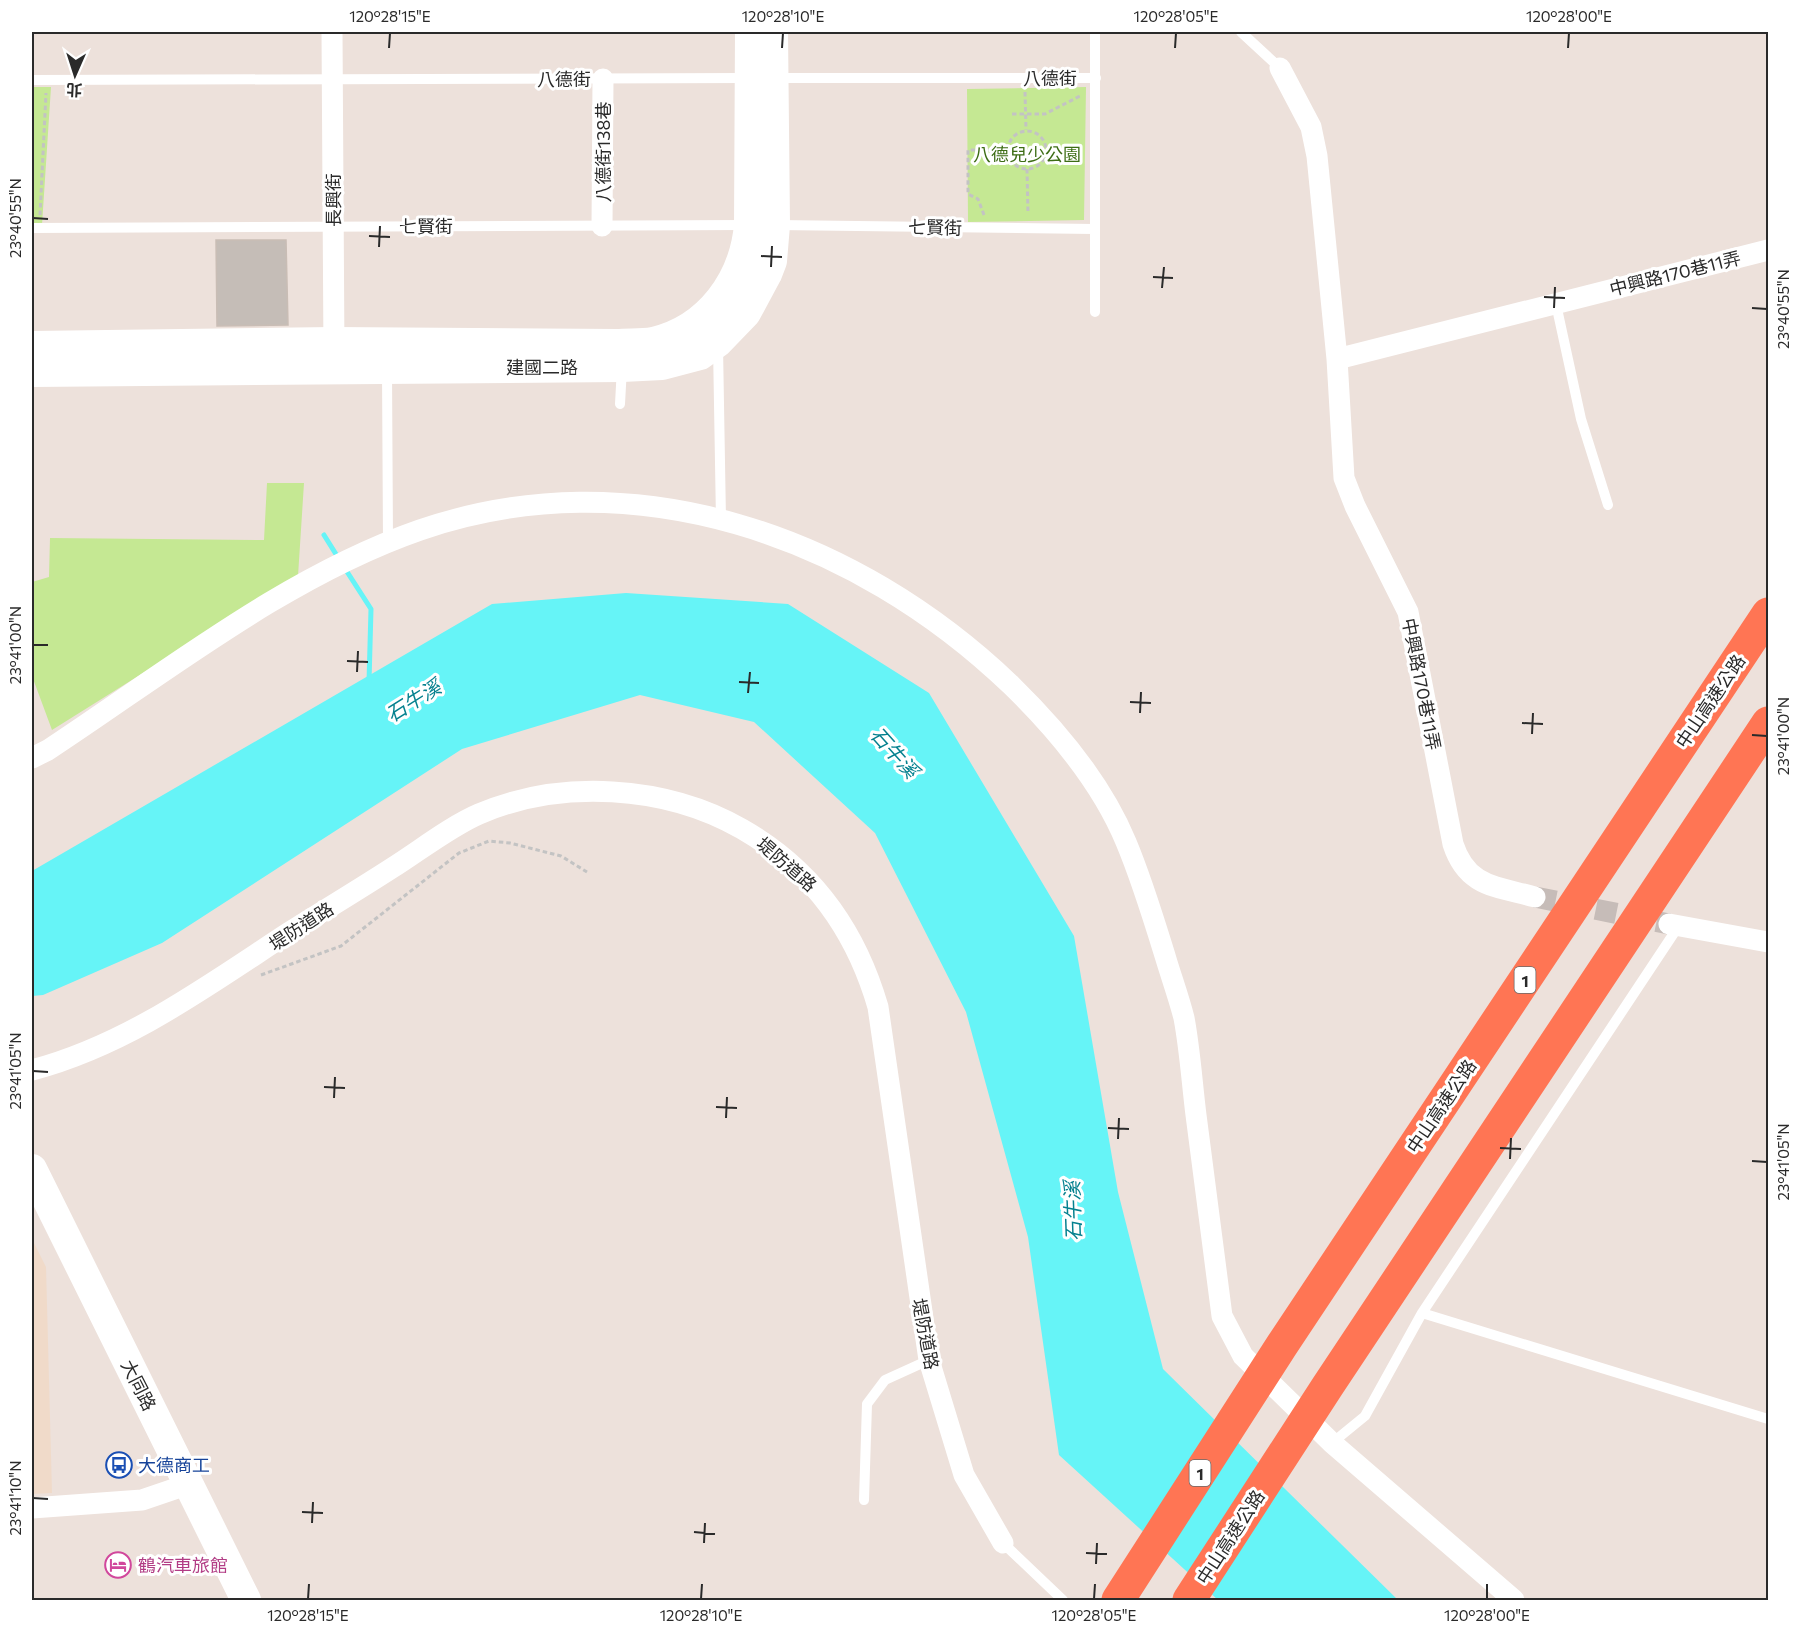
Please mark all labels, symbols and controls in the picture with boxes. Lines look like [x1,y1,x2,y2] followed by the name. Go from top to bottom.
[349,7,431,25] text: 120°28'15"E
[742,7,824,25] text: 120°28'10"E
[1134,7,1218,25] text: 120°28'05"E
[1526,7,1612,25] text: 120°28'00"E
[45,45,105,105] north arrow
[1023,67,1077,89] street label: 八德街
[537,68,591,90] street label: 八德街
[66,81,83,100] text: 北
[592,102,614,202] street label: 八德街138巷
[973,143,1081,165] park label: 八德兒少公園
[322,173,344,227] street label: 長興街
[6,178,24,258] text: 23°40'55"N
[399,215,453,237] street label: 七賢街
[908,216,962,238] street label: 七賢街
[1607,246,1743,300] street label: 中興路170巷11弄
[1774,269,1792,349] text: 23°40'55"N
[506,356,578,378] street label: 建國二路
[6,606,24,684] text: 23°41'00"N
[1398,616,1446,752] street label: 中興路170巷11弄
[1671,650,1749,752] street label: 中山高速公路
[381,672,447,726] water label: 石牛溪
[1774,697,1792,775] text: 23°41'00"N
[866,722,926,785] water label: 石牛溪
[753,832,821,896] street label: 堤防道路
[265,897,337,955] street label: 堤防道路
[1514,967,1536,993] road number: 1
[6,1032,24,1110] text: 23°41'05"N
[1402,1055,1480,1157] street label: 中山高速公路
[1774,1123,1792,1201] text: 23°41'05"N
[1059,1178,1085,1241] water label: 石牛溪
[908,1297,944,1371] street label: 堤防道路
[117,1356,161,1414] street label: 大同路
[104,1450,134,1480] bus stop icon: 大德商工
[138,1454,210,1476] place label: 大德商工
[1190,1460,1210,1486] road number: 1
[6,1461,24,1535] text: 23°41'10"N
[1191,1486,1269,1588] street label: 中山高速公路
[103,1550,133,1580] hotel icon: 鶴汽車旅館
[138,1554,228,1576] place label: 鶴汽車旅館
[267,1606,349,1624] text: 120°28'15"E
[660,1606,742,1624] text: 120°28'10"E
[1052,1606,1136,1624] text: 120°28'05"E
[1444,1606,1530,1624] text: 120°28'00"E

